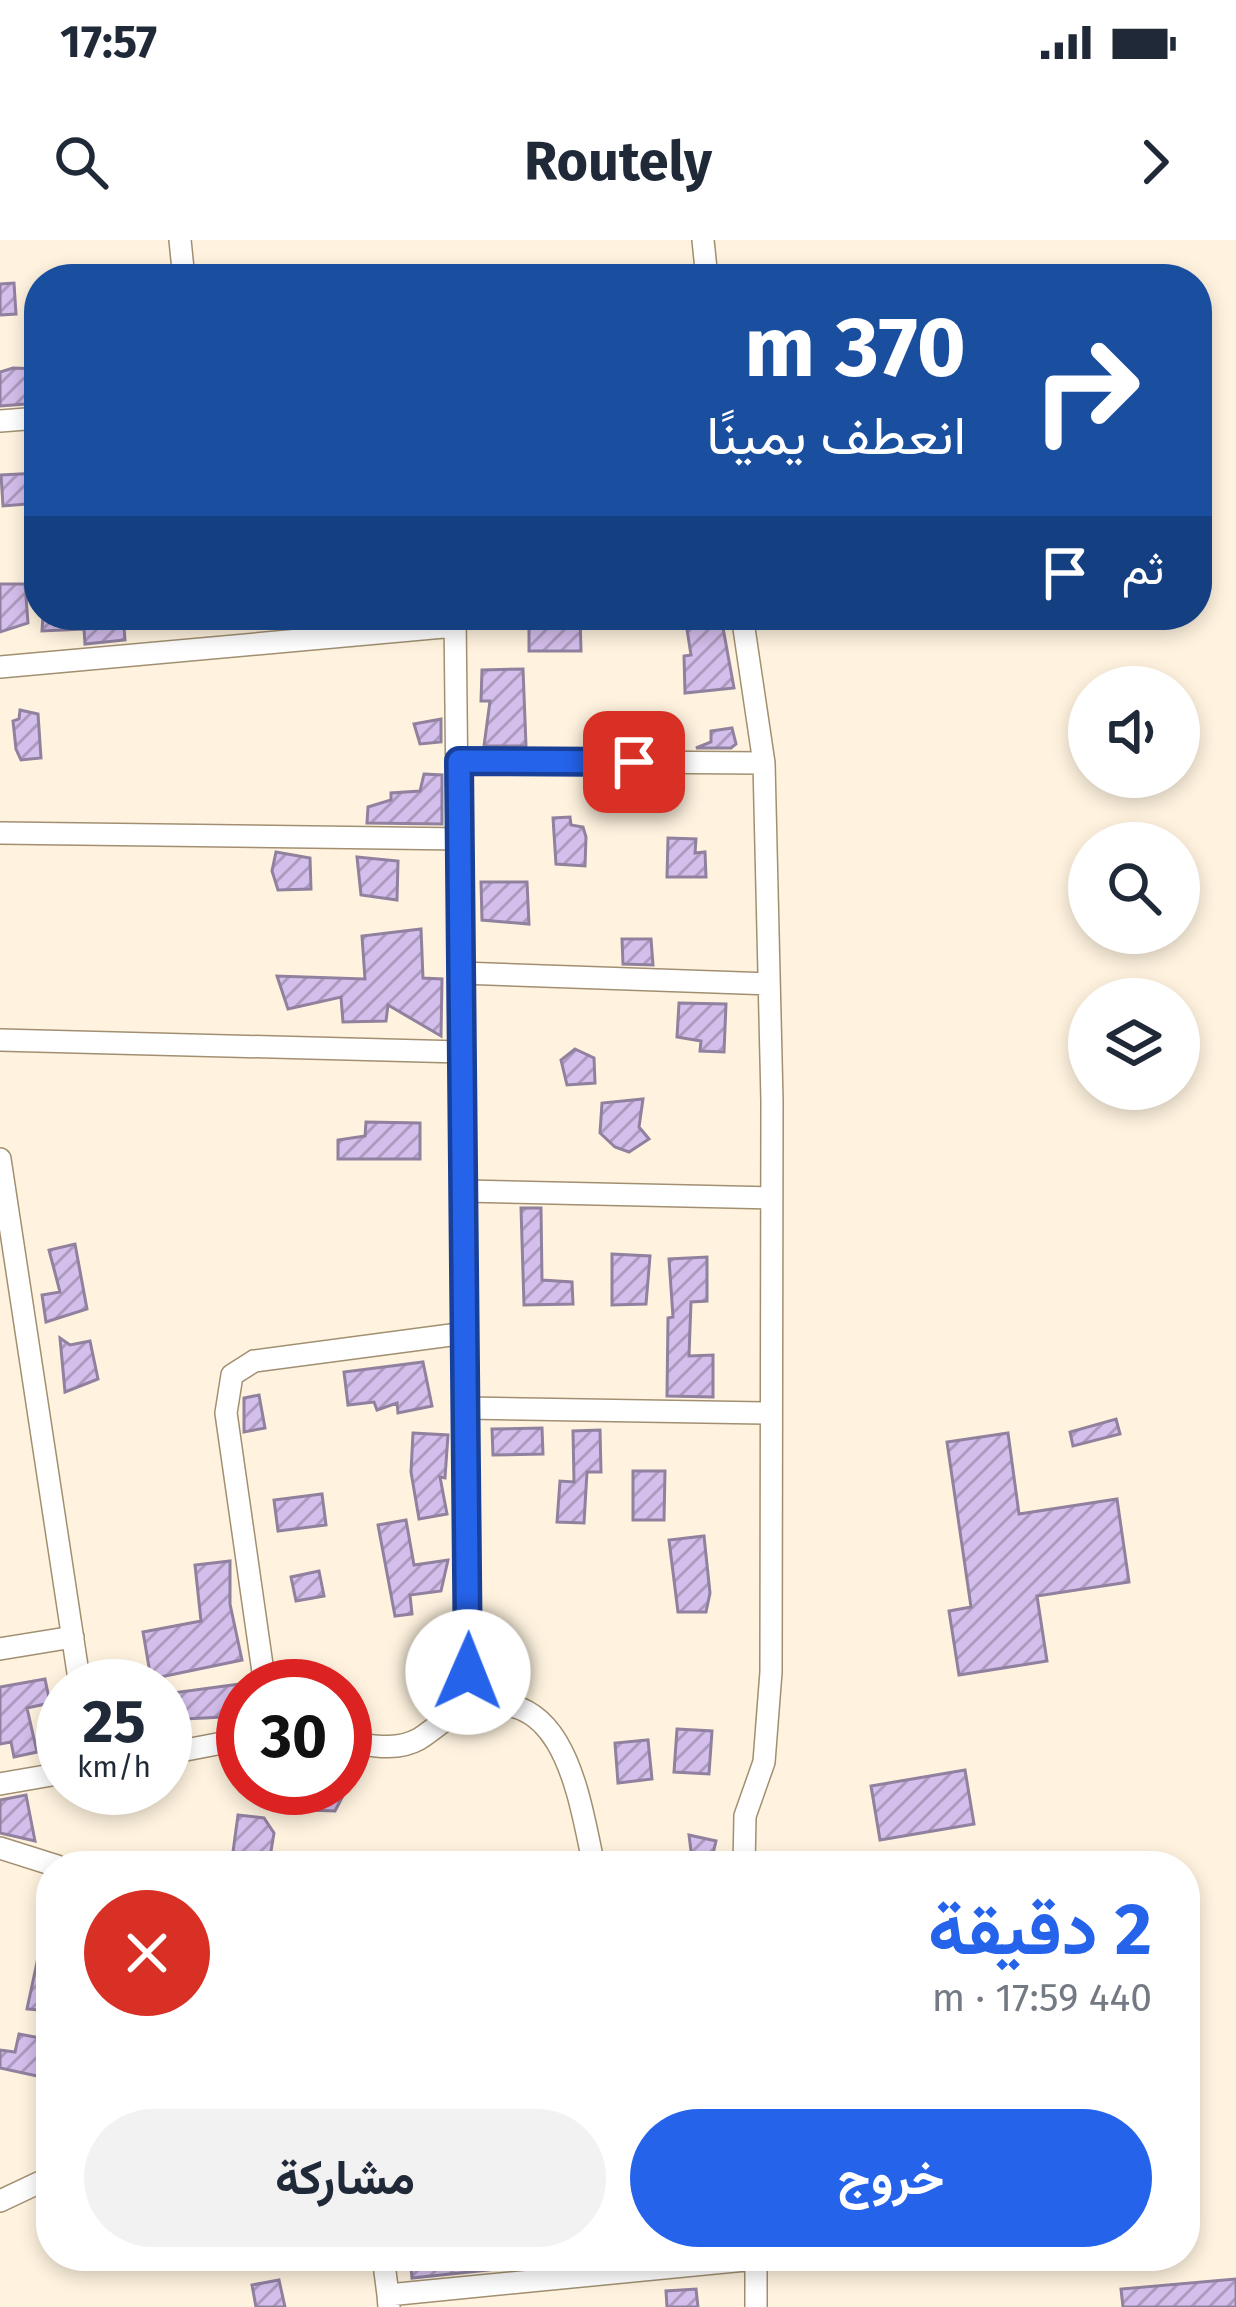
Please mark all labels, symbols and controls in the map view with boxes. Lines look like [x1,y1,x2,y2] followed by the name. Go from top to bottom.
[60,15,157,69] text: 17:57
[48,129,114,195] icon: search
[1122,129,1188,195] icon: forward
[524,130,712,194] text: Routely
[744,297,966,398] text: 370 m
[1008,312,1164,468] icon: right
[707,404,966,468] text: انعطف يمينًا
[1032,540,1098,606] icon: arrive
[1122,542,1164,596] text: ثم
[1068,666,1200,1110] map controls
[1068,666,1200,798] button: sound
[583,711,685,813] pin
[601,729,667,795] icon: arrive
[1068,822,1200,954] button: search
[1068,978,1200,1110] button: layers
[405,1609,531,1735] position arrow
[216,1659,372,1815] speed limit sign: 30
[82,1686,146,1758] text: 25
[77,1749,151,1785] text: km/h
[928,1887,1152,1973] text: 2 دقيقة
[84,1890,210,2016] button: close
[932,1975,1152,2021] text: 440 m · 17:59
[84,2109,606,2247] button: مشاركة
[630,2109,1152,2247] button: خروج

